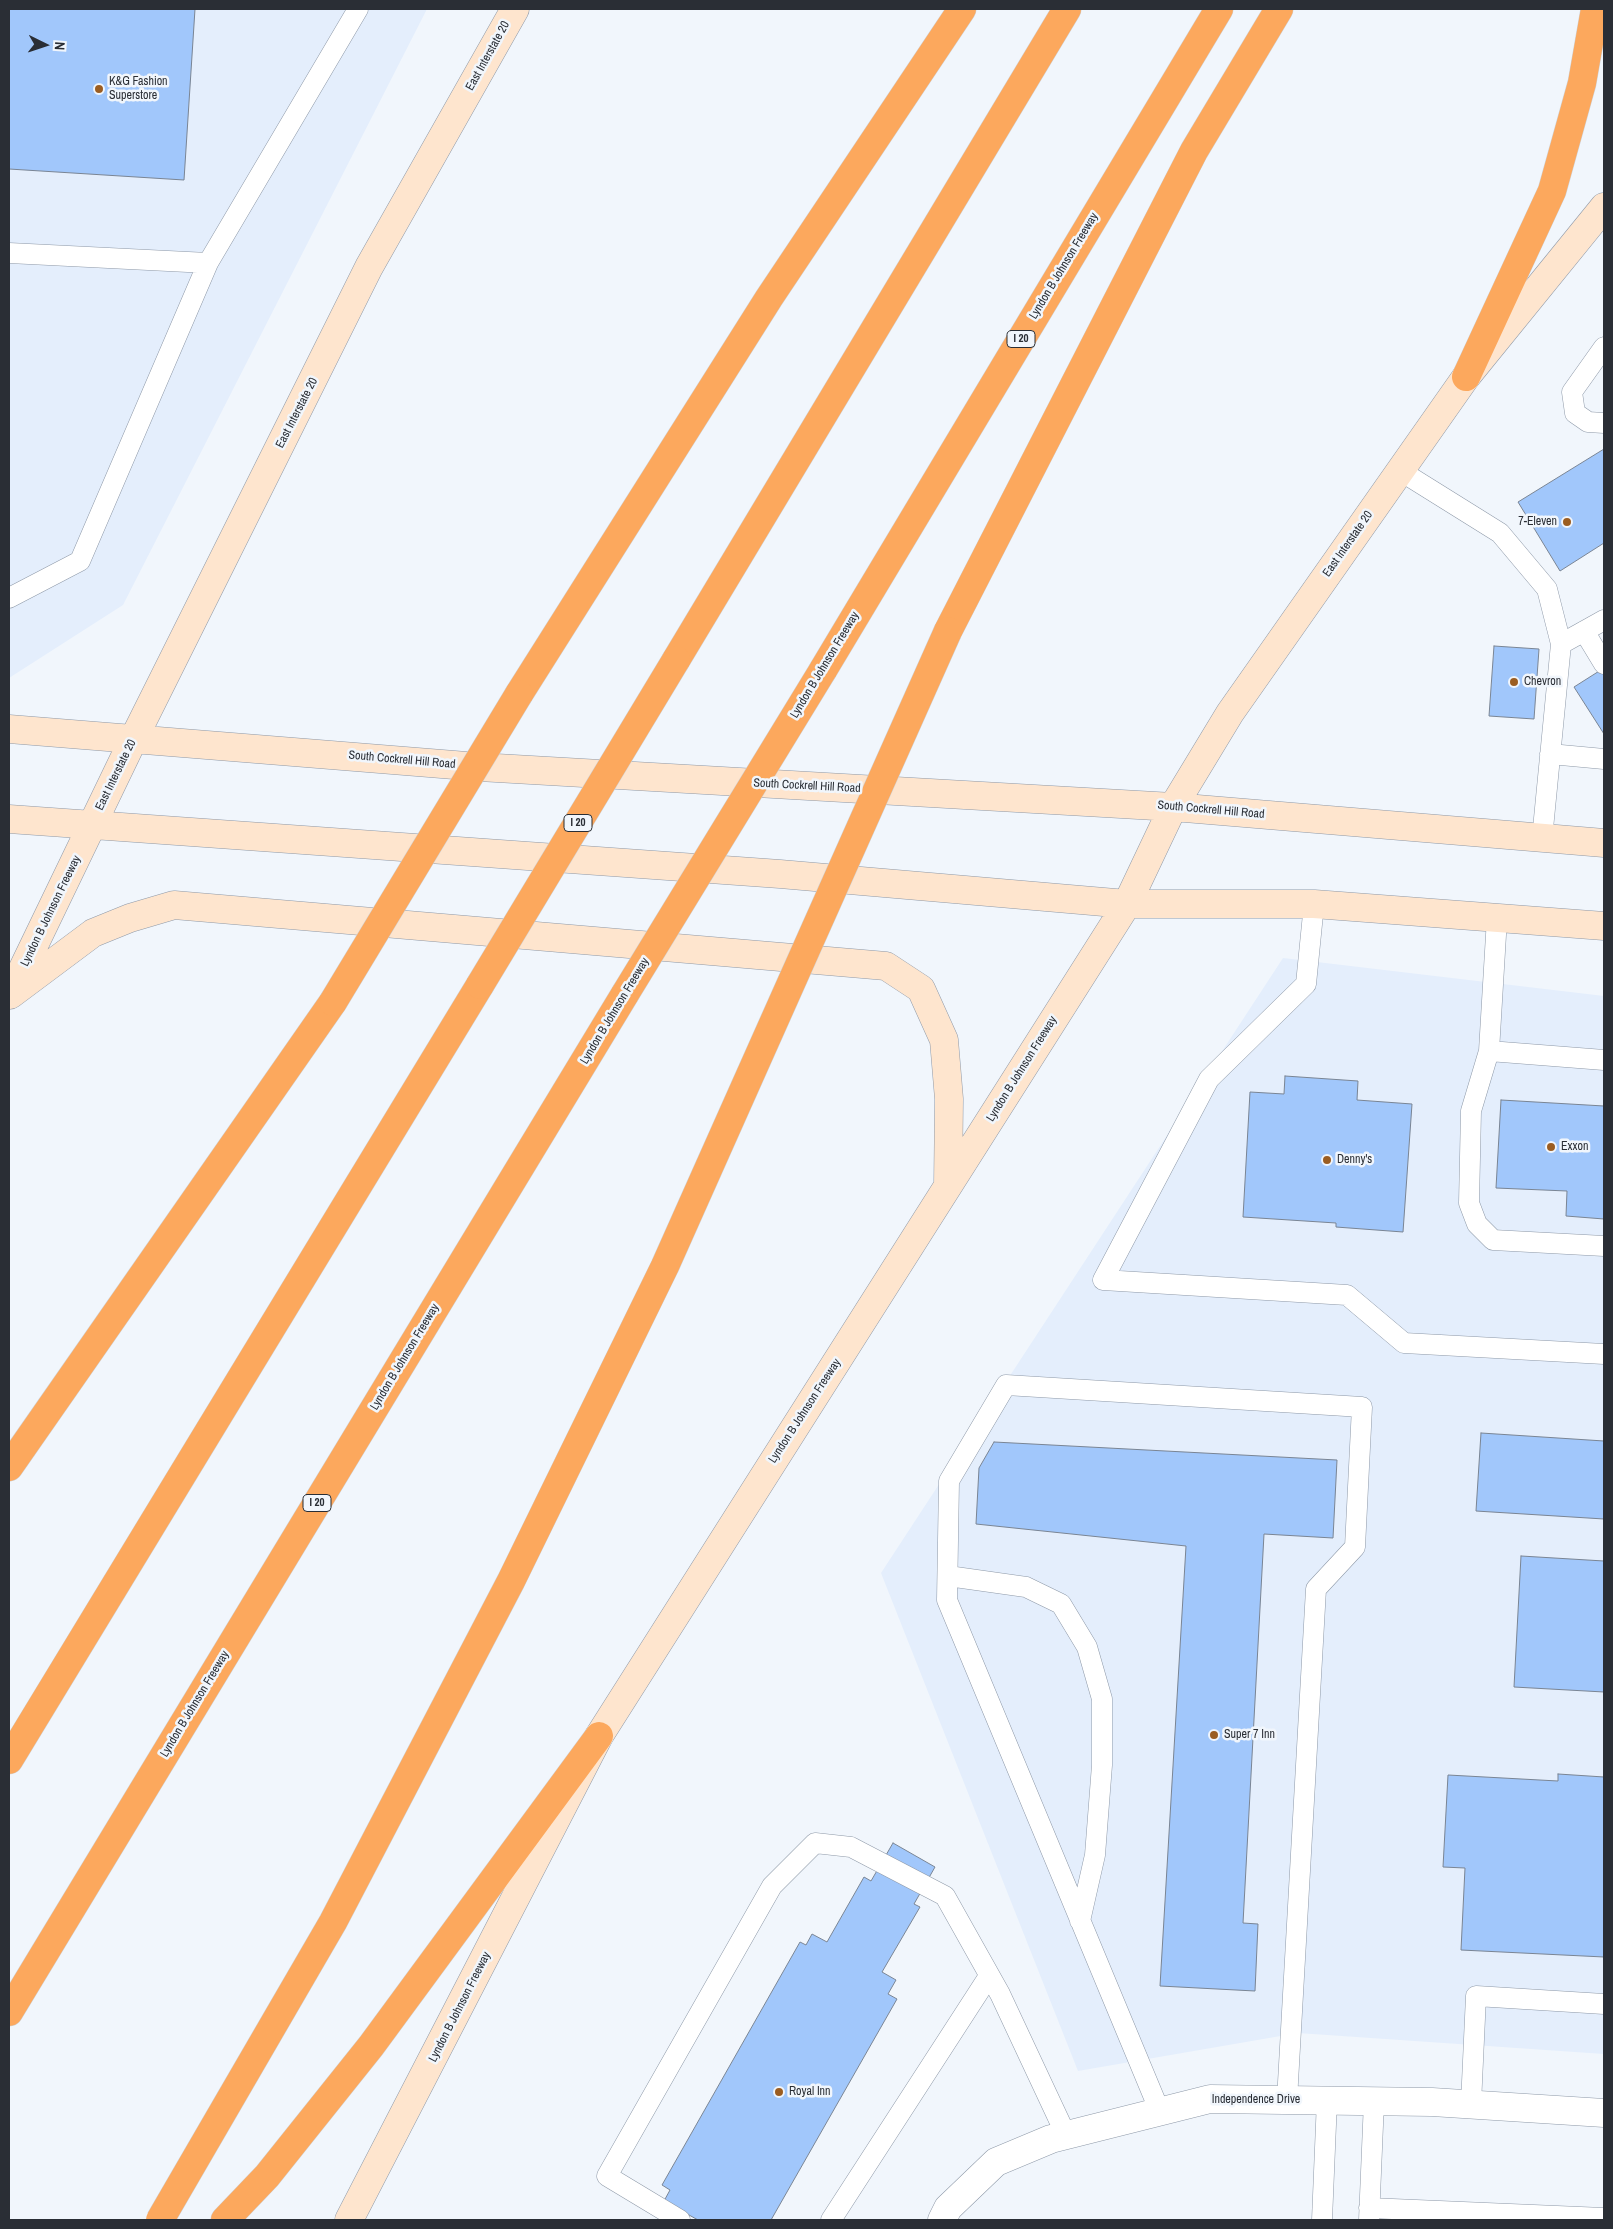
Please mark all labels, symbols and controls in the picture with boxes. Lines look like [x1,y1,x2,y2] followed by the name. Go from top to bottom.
[463,19,513,93] street label: East Interstate 20
[20,20,70,70] north arrow
[51,41,69,51] text: N
[109,75,168,103] place label: K&G Fashion Superstore
[93,83,105,95] marker: K&G Fashion Superstore
[1027,210,1101,322] street label: Lyndon B Johnson Freeway
[1007,330,1035,348] road number: I 20
[273,375,321,451] street label: East Interstate 20
[1320,508,1376,580] street label: East Interstate 20
[1518,515,1557,529] place label: 7-Eleven
[1561,516,1573,528] marker: 7-Eleven
[788,609,862,721] street label: Lyndon B Johnson Freeway
[1524,675,1561,689] place label: Chevron
[1508,676,1520,688] marker: Chevron
[93,737,139,813] street label: East Interstate 20
[348,748,456,772] street label: South Cockrell Hill Road
[753,776,861,796] street label: South Cockrell Hill Road
[1157,798,1265,822] street label: South Cockrell Hill Road
[564,814,592,831] road number: I 20
[18,853,84,969] street label: Lyndon B Johnson Freeway
[578,955,652,1067] street label: Lyndon B Johnson Freeway
[984,1014,1060,1124] street label: Lyndon B Johnson Freeway
[1561,1140,1588,1154] place label: Exxon
[1545,1141,1557,1153] marker: Exxon
[1337,1153,1372,1167] place label: Denny's
[1321,1154,1333,1166] marker: Denny's
[368,1301,442,1413] street label: Lyndon B Johnson Freeway
[766,1356,844,1466] street label: Lyndon B Johnson Freeway
[303,1495,331,1512] road number: I 20
[158,1648,232,1760] street label: Lyndon B Johnson Freeway
[1224,1728,1275,1742] place label: Super 7 Inn
[1208,1729,1220,1741] marker: Super 7 Inn
[426,1950,494,2064] street label: Lyndon B Johnson Freeway
[789,2085,831,2099] place label: Royal Inn
[773,2086,785,2098] marker: Royal Inn
[1212,2093,1300,2107] street label: Independence Drive

